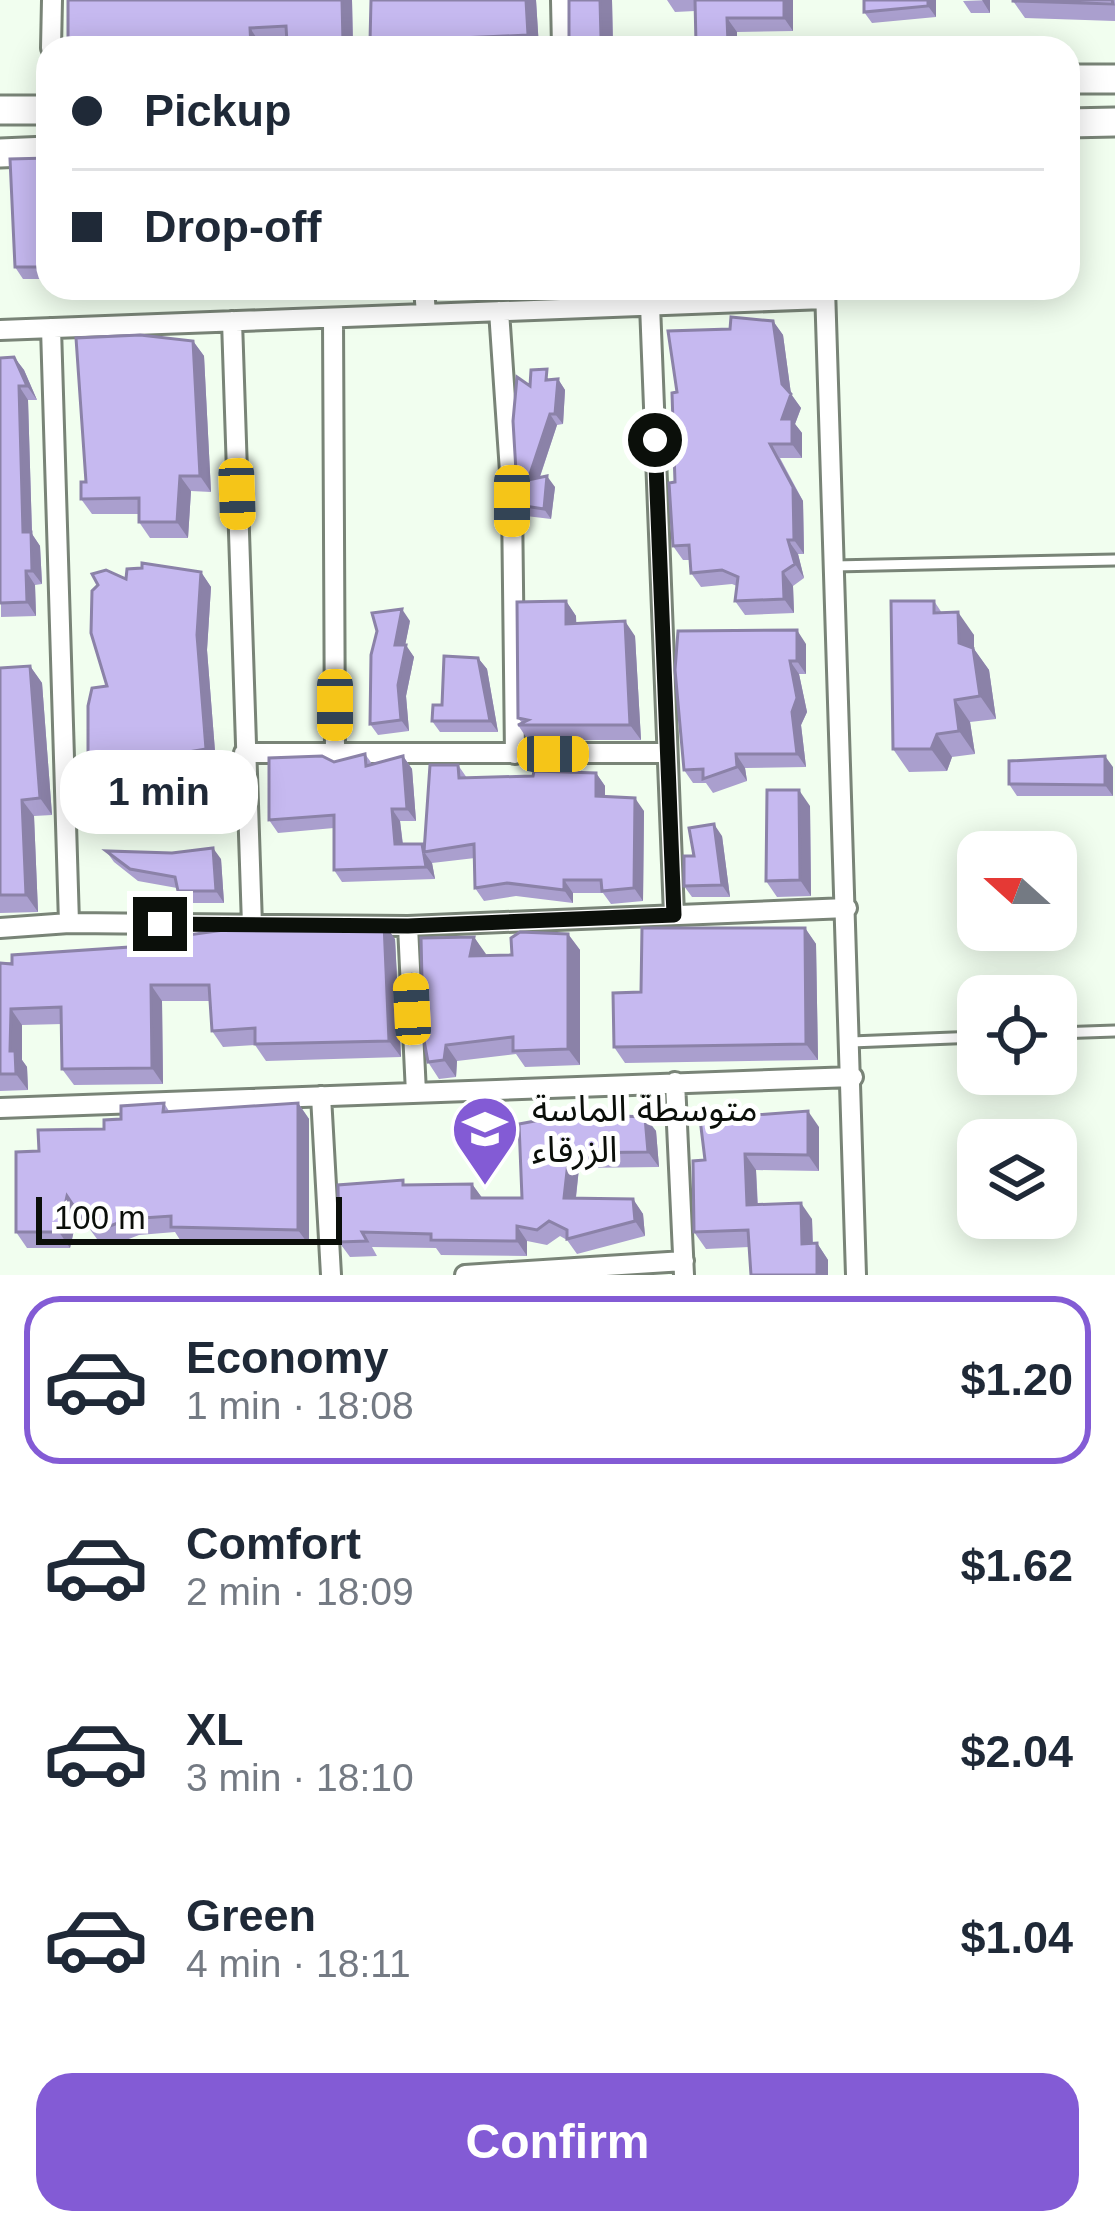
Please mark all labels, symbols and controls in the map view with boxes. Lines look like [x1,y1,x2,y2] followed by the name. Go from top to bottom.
[144,85,292,136] text: Pickup
[144,201,321,252] text: Drop-off
[628,413,682,467] route start
[218,457,256,531] car
[494,465,530,537] car
[317,669,353,741] car
[517,736,589,772] car
[61,750,259,834] callout: 1 min
[108,770,210,813] text: 1 min
[957,831,1077,951] north arrow
[957,831,1077,1239] map controls
[133,897,187,951] route end
[392,972,432,1046] car
[957,975,1077,1095] button: locate
[532,1088,758,1171] place label: متوسطة الماسة الزرقاء
[450,1094,520,1188] school or university icon: متوسطة الماسة الزرقاء
[957,1119,1077,1239] button: layers
[36,1191,342,1244] scale bar
[54,1199,146,1236] text: 100 m
[42,1326,150,1434] icon: car
[186,1332,389,1383] text: Economy
[960,1354,1073,1405] text: $1.20
[186,1384,414,1427] text: 1 min · 18:08
[42,1512,150,1620] icon: car
[186,1518,361,1569] text: Comfort
[960,1540,1073,1591] text: $1.62
[186,1570,414,1613] text: 2 min · 18:09
[42,1698,150,1806] icon: car
[186,1704,244,1755] text: XL
[960,1726,1073,1777] text: $2.04
[186,1756,414,1799] text: 3 min · 18:10
[42,1884,150,1992] icon: car
[186,1890,316,1941] text: Green
[960,1912,1073,1963] text: $1.04
[186,1942,411,1985] text: 4 min · 18:11
[36,2073,1079,2211] button: Confirm

